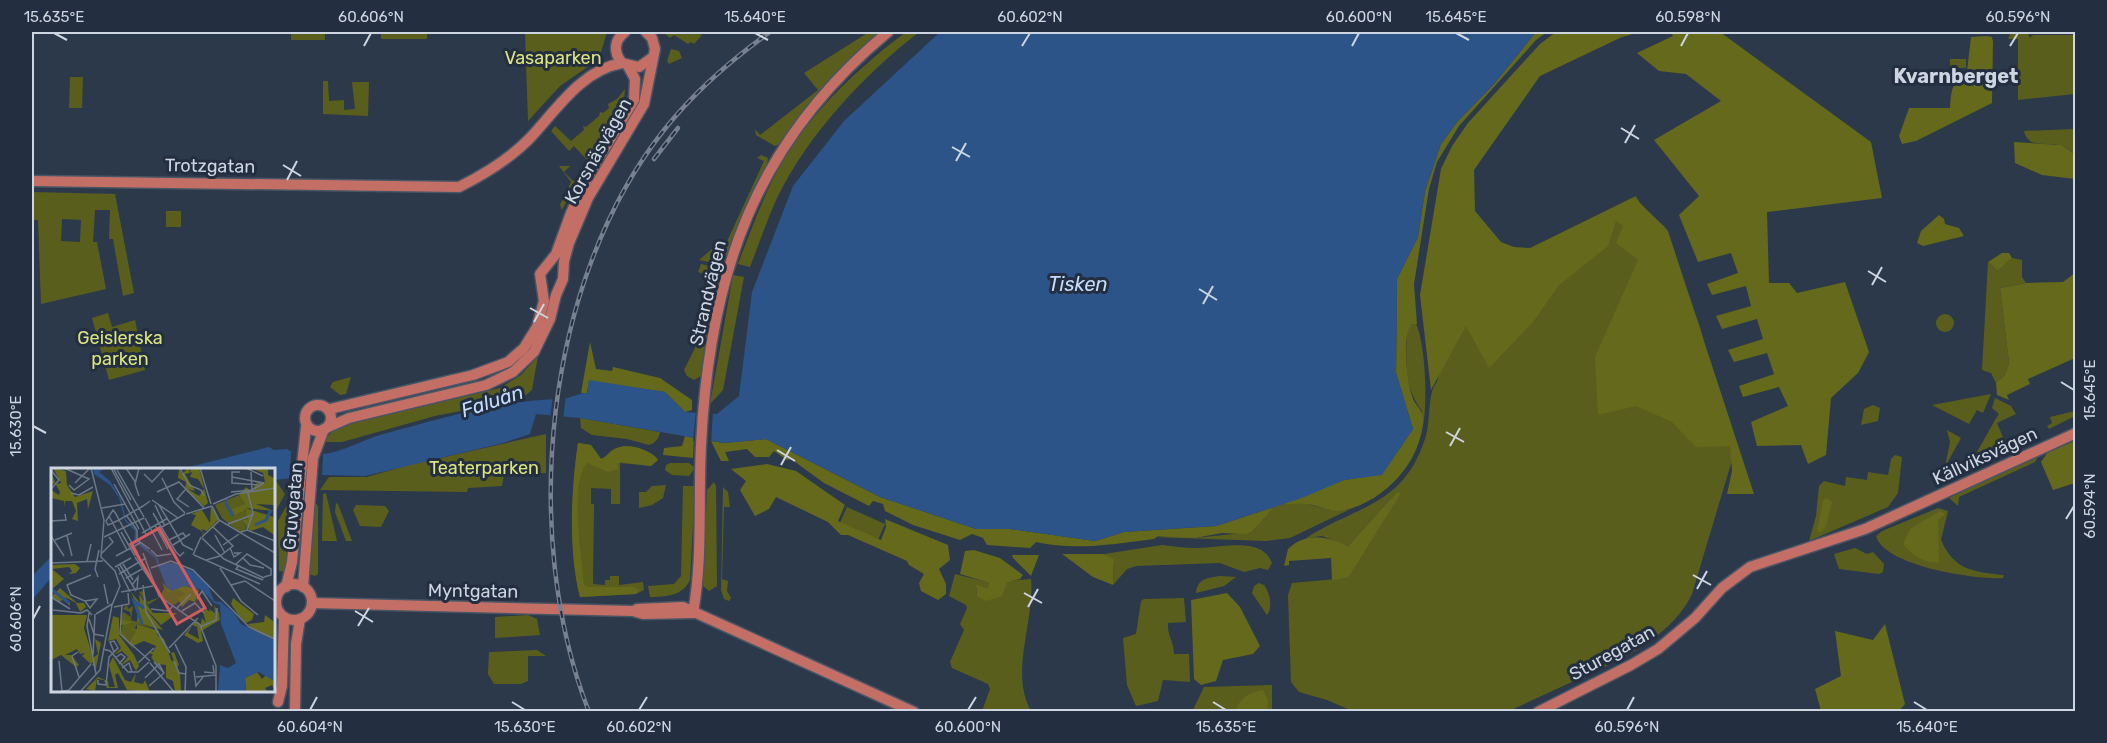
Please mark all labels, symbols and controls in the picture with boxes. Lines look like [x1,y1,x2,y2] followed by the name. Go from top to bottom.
[24,8,84,26] text: 15.635°E
[338,8,404,26] text: 60.606°N
[724,8,786,26] text: 15.640°E
[997,8,1063,26] text: 60.602°N
[1326,8,1392,26] text: 60.600°N
[1426,8,1487,26] text: 15.645°E
[1655,8,1721,26] text: 60.598°N
[1985,8,2051,26] text: 60.596°N
[504,47,602,69] park label: Vasaparken
[1894,64,2018,88] district label: Kvarnberget
[560,94,636,208] street label: Korsnäsvägen
[165,154,255,178] street label: Trotzgatan
[685,238,731,348] street label: Strandvägen
[1048,272,1108,296] water label: Tisken
[77,327,163,370] park label: Geislerska parken
[2081,360,2099,421] text: 15.645°E
[458,380,526,422] water label: Faluån
[7,395,25,457] text: 15.630°E
[1929,422,2041,490] street label: Källviksvägen
[429,457,539,479] park label: Teaterparken
[278,461,308,551] street label: Gruvgatan
[51,468,274,692] inset map
[2081,473,2099,539] text: 60.594°N
[428,579,518,603] street label: Myntgatan
[7,586,25,652] text: 60.606°N
[1565,621,1659,685] street label: Sturegatan
[277,718,343,736] text: 60.604°N
[494,718,556,736] text: 15.630°E
[606,718,672,736] text: 60.602°N
[935,718,1001,736] text: 60.600°N
[1196,718,1256,736] text: 15.635°E
[1594,718,1660,736] text: 60.596°N
[1896,718,1958,736] text: 15.640°E

